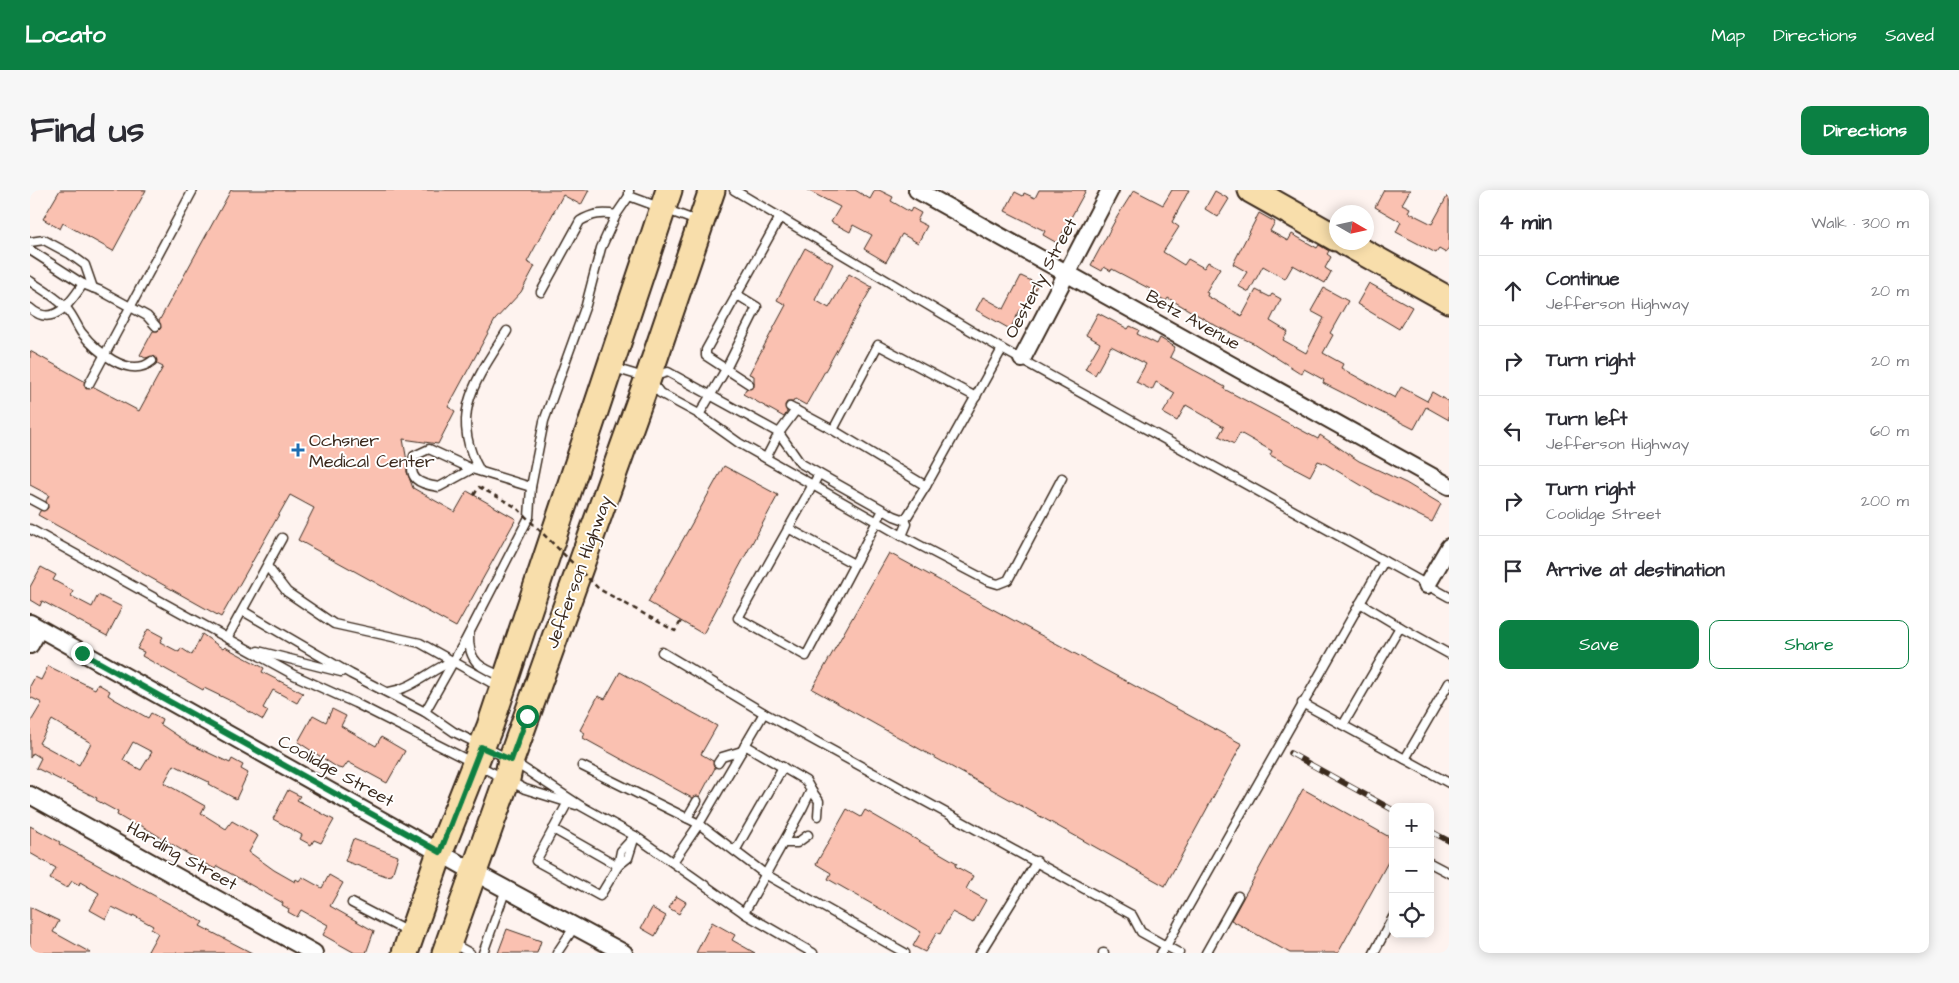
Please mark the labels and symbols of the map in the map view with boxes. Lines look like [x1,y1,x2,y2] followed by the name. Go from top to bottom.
[1329,205,1374,250] north arrow
[999,213,1085,343] street label: Oesterly Street
[1141,284,1245,356] street label: Betz Avenue
[309,428,435,474] place label: Ochsner Medical Center
[291,443,305,457] marker: Ochsner Medical Center
[540,492,619,652] street label: Jefferson Highway
[71,642,94,665] route end
[516,705,539,728] route start
[273,729,399,815] street label: Coolidge Street
[122,815,242,898] street label: Harding Street

